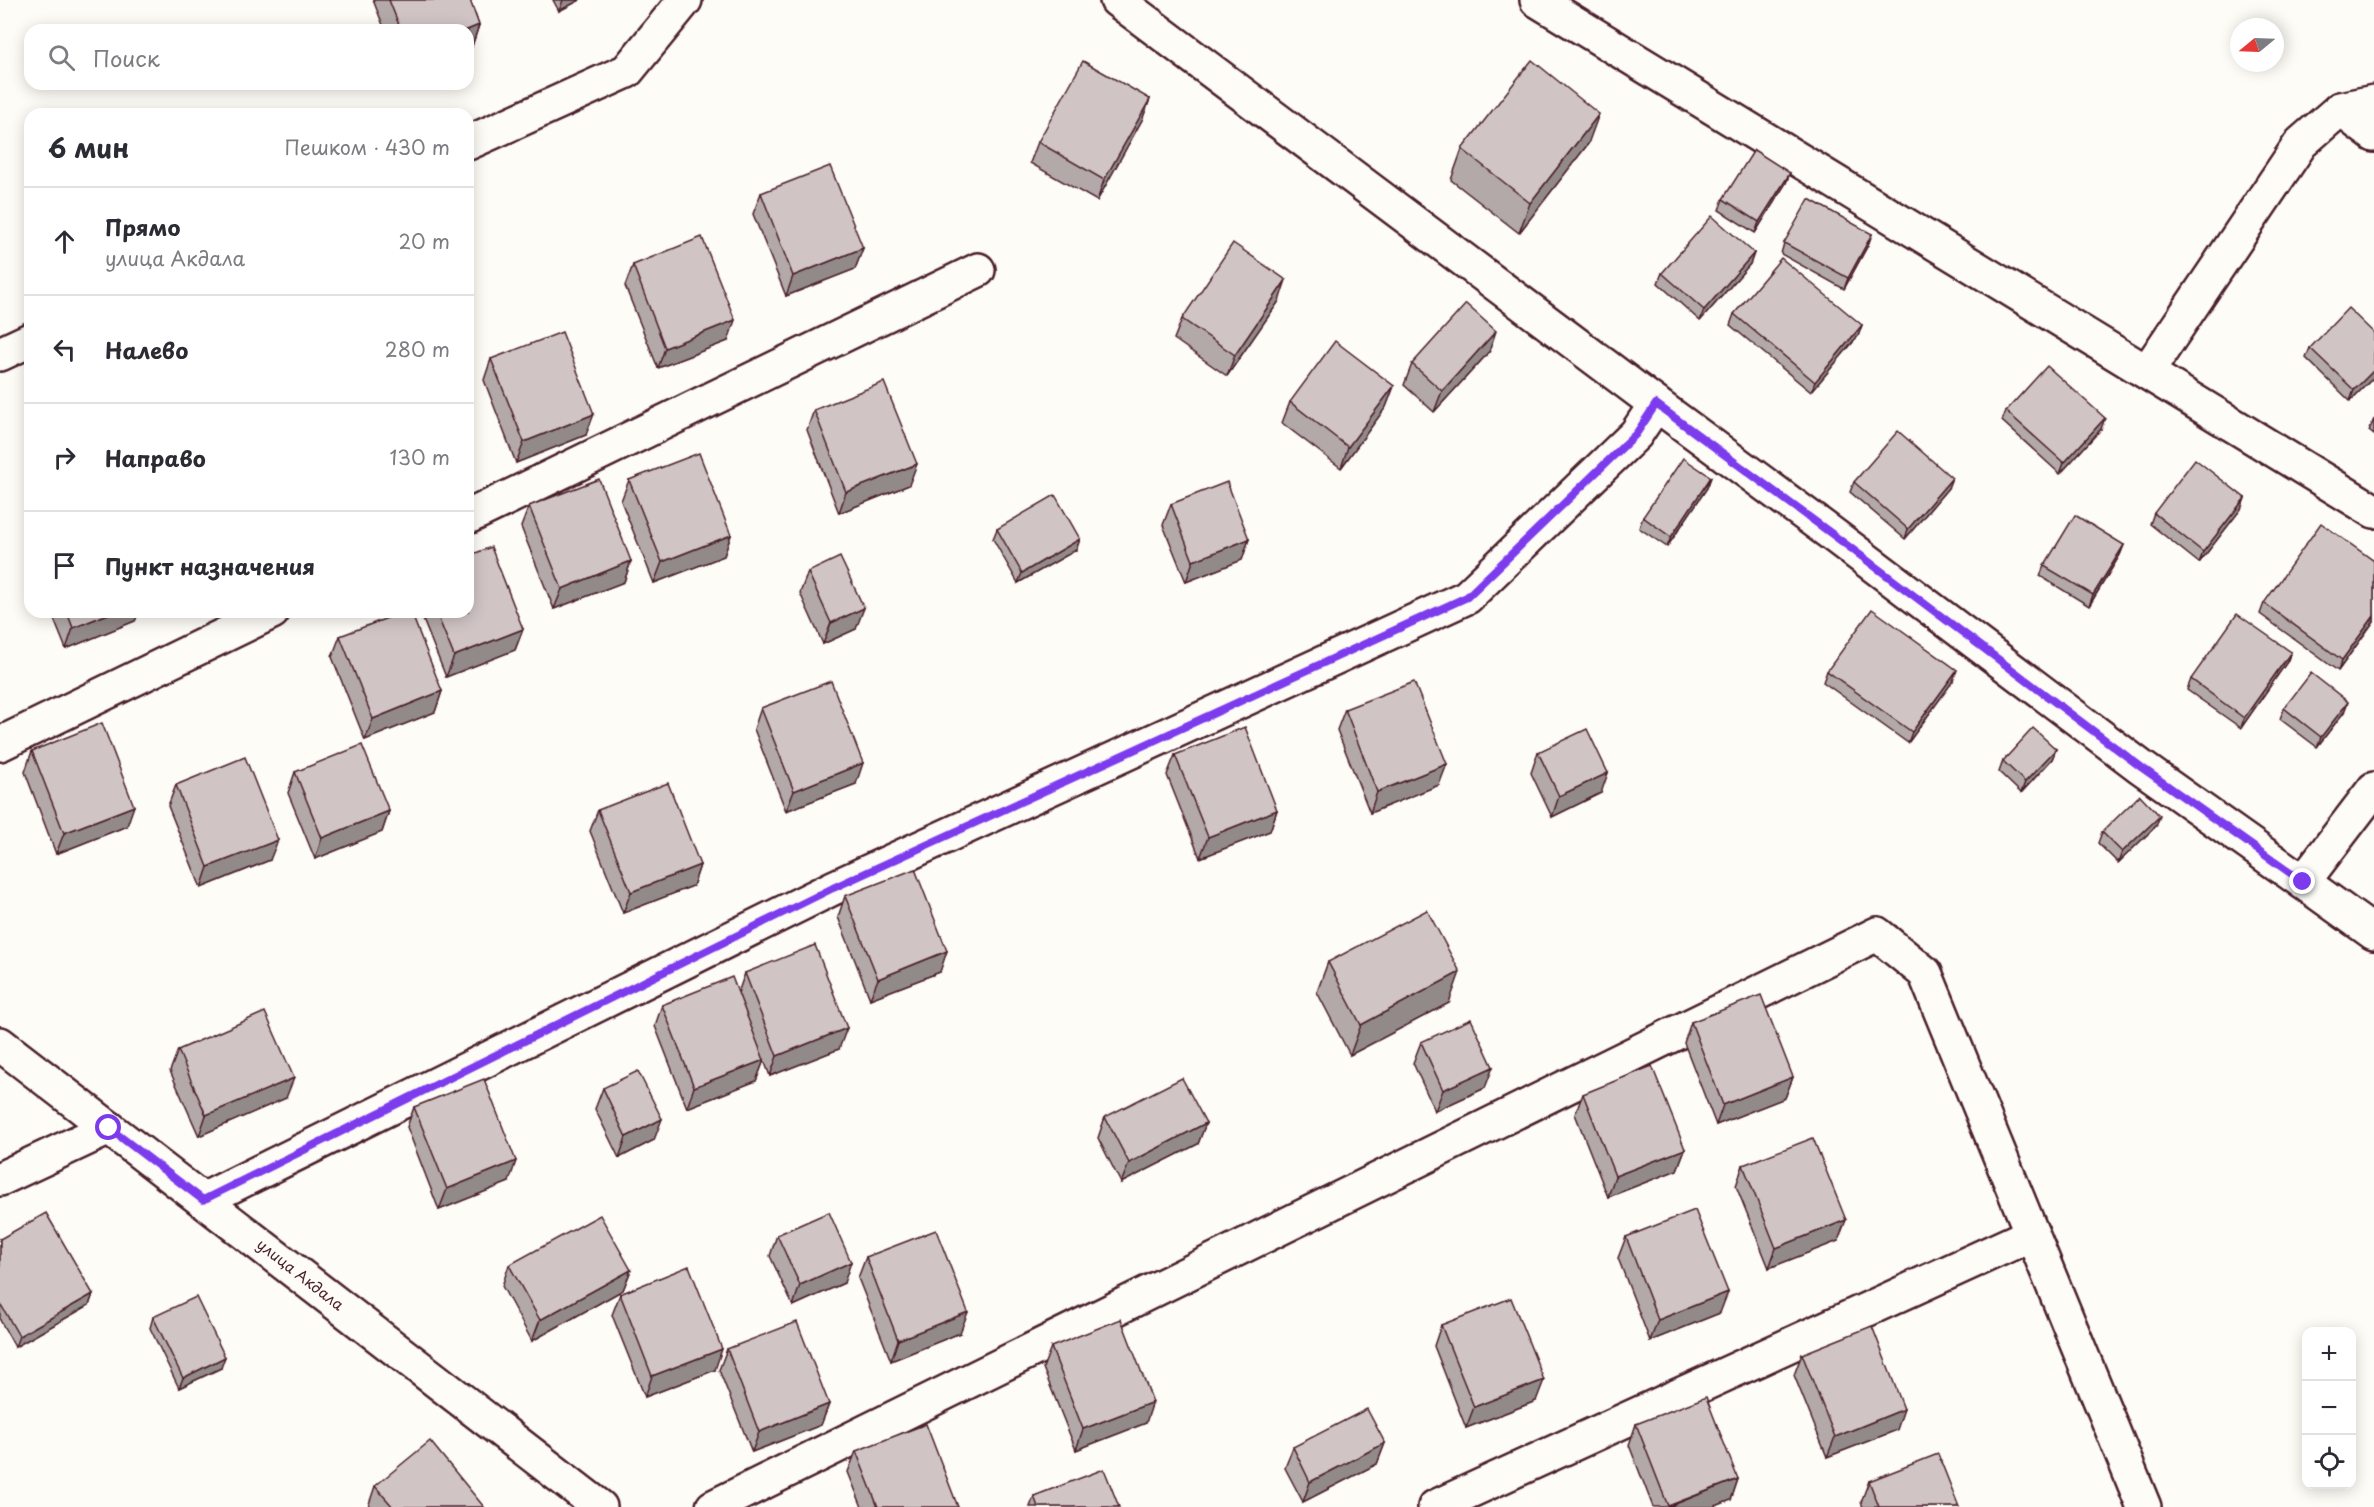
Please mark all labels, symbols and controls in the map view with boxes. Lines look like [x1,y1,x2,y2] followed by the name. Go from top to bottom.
[2230,18,2284,72] north arrow
[24,24,474,90] search box
[45,41,78,74] icon: search
[93,41,160,74] text: Поиск
[48,128,129,167] text: 6 мин
[285,132,450,162] text: Пешком · 430 m
[105,210,180,243] text: Прямо
[48,225,81,258] icon: ahead
[398,226,450,256] text: 20 m
[105,243,245,273] text: улица Акдала
[48,333,81,366] icon: left
[105,333,188,366] text: Налево
[385,334,450,364] text: 280 m
[48,441,81,474] icon: right
[105,441,206,474] text: Направо
[390,442,450,472] text: 130 m
[48,549,81,582] icon: arrive
[105,549,315,582] text: Пункт назначения
[2289,868,2315,894] route end
[95,1114,121,1140] route start
[252,1232,350,1316] street label: улица Акдала
[2302,1327,2356,1489] map controls
[2302,1327,2356,1381] button: +
[2302,1381,2356,1435] button: −
[2302,1435,2356,1489] button: locate

